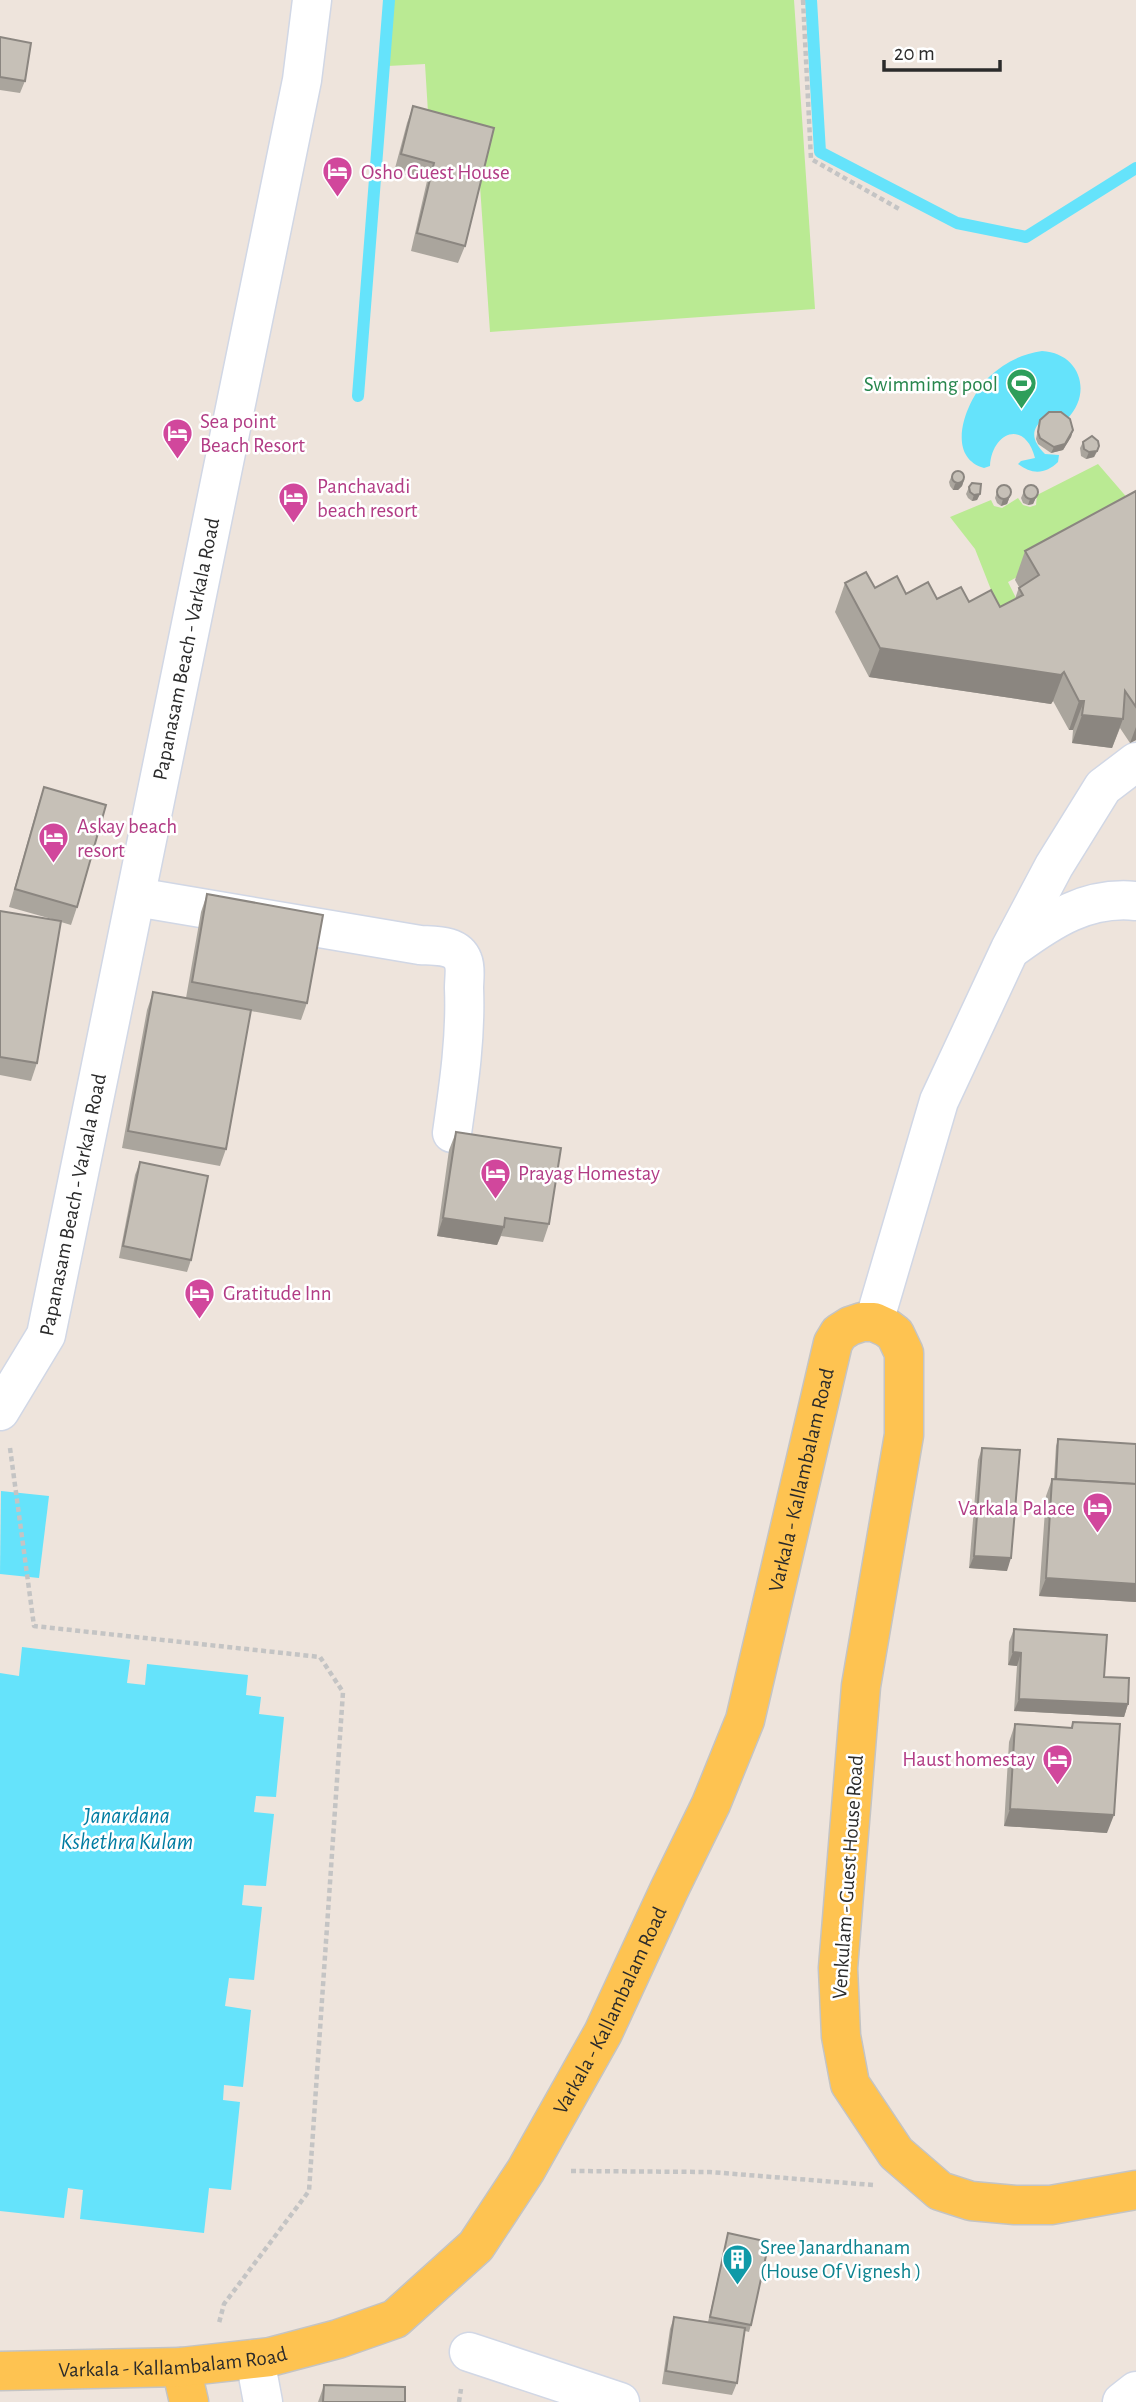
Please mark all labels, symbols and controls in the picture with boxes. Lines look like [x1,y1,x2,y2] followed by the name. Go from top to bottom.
[884,28,1000,72] scale bar
[894,43,935,64] text: 20 m
[321,155,355,199] hotel icon: Osho Guest House
[361,162,510,183] place label: Osho Guest House
[1004,367,1038,411] sports icon: Swimmimg pool
[864,374,998,395] place label: Swimmimg pool
[200,411,305,456] place label: Sea point Beach Resort
[160,416,194,460] hotel icon: Sea point Beach Resort
[317,476,418,521] place label: Panchavadi beach resort
[277,481,311,525] hotel icon: Panchavadi beach resort
[149,516,223,782] street label: Papanasam Beach - Varkala Road
[77,816,177,861] place label: Askay beach resort
[37,821,71,865] hotel icon: Askay beach resort
[36,1071,110,1338] street label: Papanasam Beach - Varkala Road
[478,1156,512,1200] hotel icon: Prayag Homestay
[518,1163,660,1184] place label: Prayag Homestay
[183,1276,217,1320] hotel icon: Gratitude Inn
[223,1283,332,1304] place label: Gratitude Inn
[765,1366,837,1594] street label: Varkala - Kallambalam Road
[1081,1491,1115,1535] hotel icon: Varkala Palace
[958,1498,1075,1519] place label: Varkala Palace
[1041,1742,1075,1786] hotel icon: Haust homestay
[902,1749,1035,1770] place label: Haust homestay
[829,1754,867,2000] street label: Venkulam - Guest House Road
[61,1805,193,1854] water label: Janardana Kshethra Kulam
[549,1903,670,2118] street label: Varkala - Kallambalam Road
[760,2237,921,2282] place label: Sree Janardhanam (House Of Vignesh )
[720,2242,754,2286] building icon: Sree Janardhanam (House Of Vignesh )
[58,2342,289,2380] street label: Varkala - Kallambalam Road

